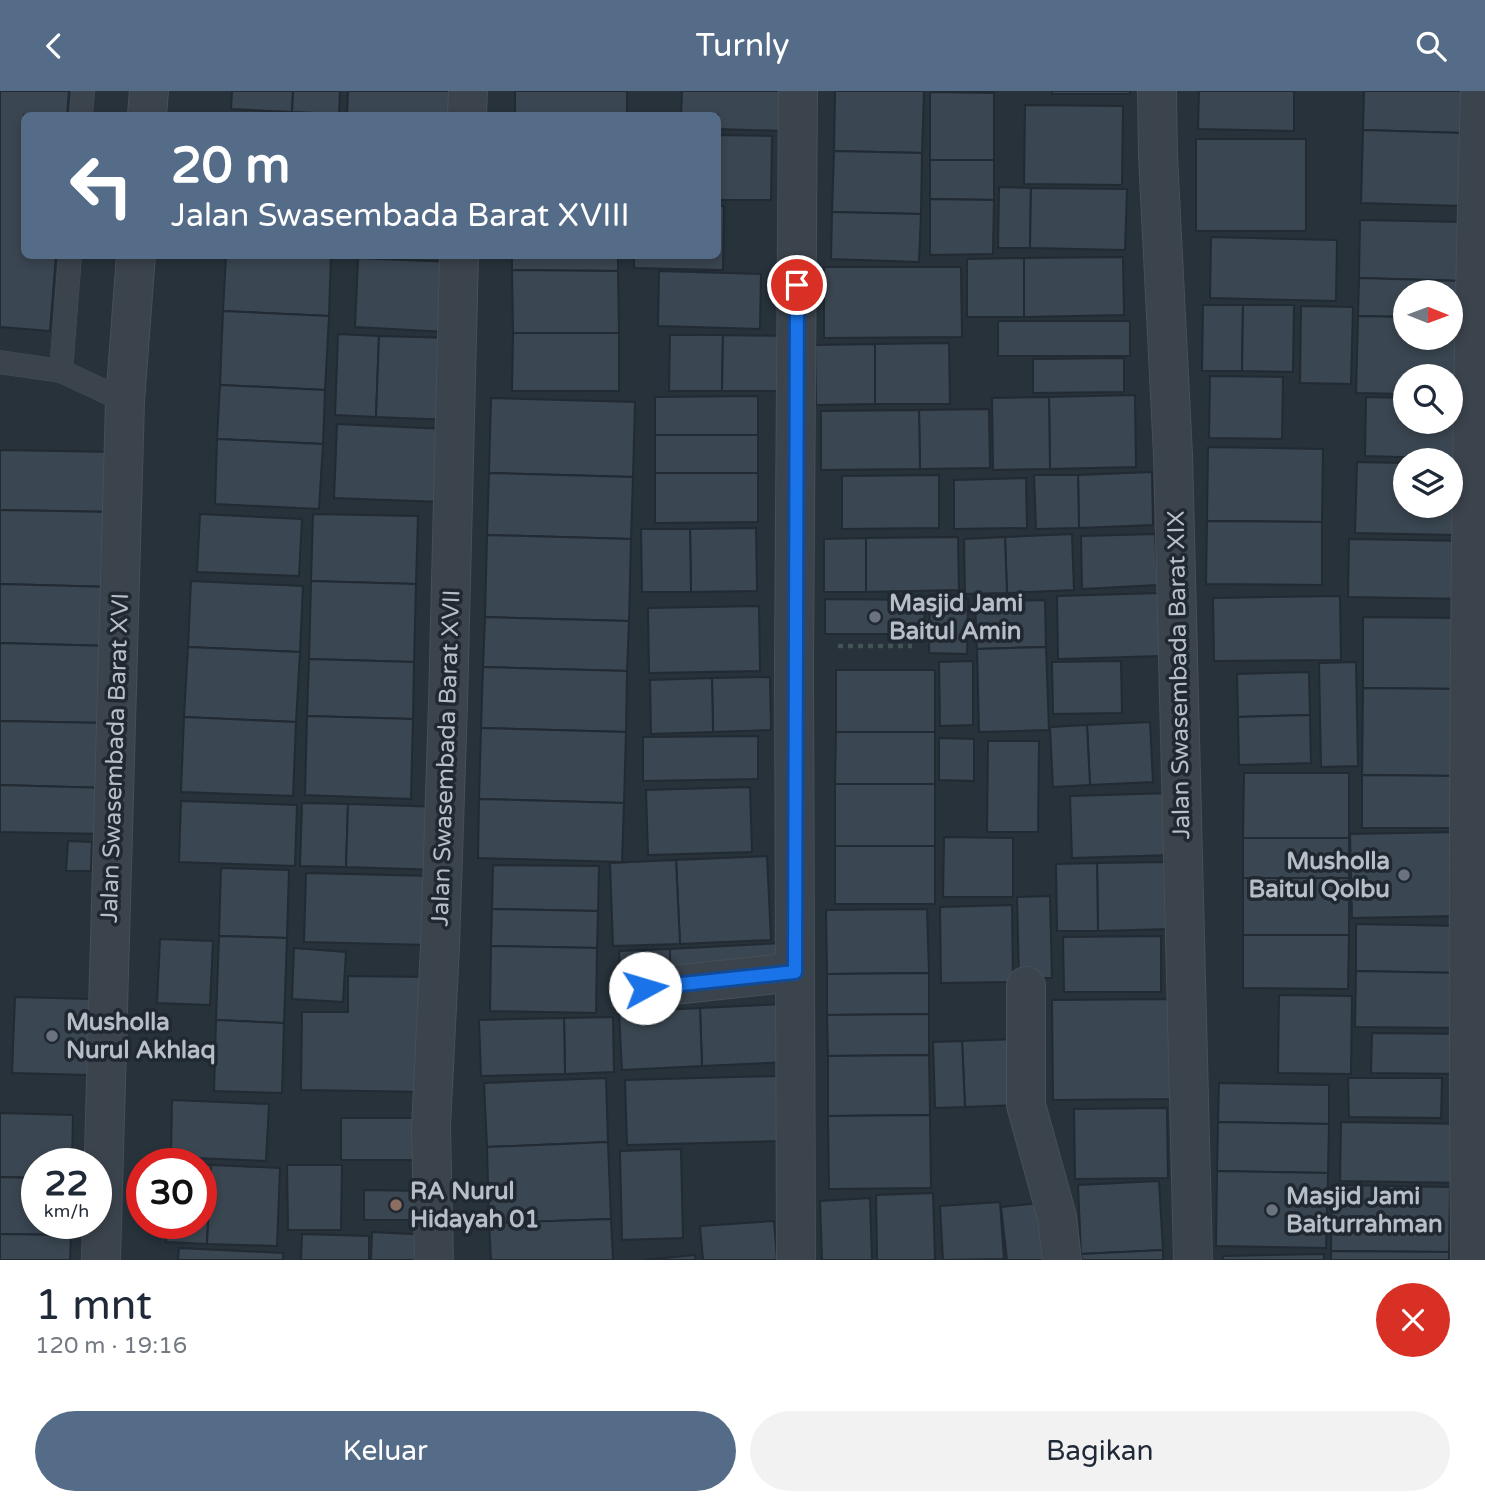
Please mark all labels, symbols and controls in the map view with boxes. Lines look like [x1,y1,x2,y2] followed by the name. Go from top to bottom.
[35,27,73,65] icon: back
[696,27,789,65] text: Turnly
[1412,27,1450,65] icon: search
[171,137,290,196] text: 20 m
[56,140,147,231] icon: left
[171,197,630,235] text: Jalan Swasembada Barat XVIII
[767,255,827,315] pin
[778,266,816,304] icon: arrive
[1393,280,1463,350] north arrow
[1393,280,1463,518] map controls
[1393,364,1463,434] button: search
[1393,448,1463,518] button: layers
[1162,510,1196,840] street label: Jalan Swasembada Barat XIX
[426,589,466,927] street label: Jalan Swasembada Barat XVII
[889,589,1023,646] place label: Masjid Jami Baitul Amin
[95,592,135,924] street label: Jalan Swasembada Barat XVI
[867,609,883,625] marker: Masjid Jami Baitul Amin
[1249,847,1390,904] place label: Musholla Baitul Qolbu
[1396,867,1412,883] marker: Musholla Baitul Qolbu
[608,951,682,1025] position arrow
[66,1008,216,1065] place label: Musholla Nurul Akhlaq
[44,1028,60,1044] marker: Musholla Nurul Akhlaq
[126,1148,217,1239] speed limit sign: 30
[45,1163,88,1205] text: 22
[410,1177,540,1234] place label: RA Nurul Hidayah 01
[1286,1182,1443,1239] place label: Masjid Jami Baiturrahman
[388,1197,404,1213] marker: RA Nurul Hidayah 01
[44,1200,89,1222] text: km/h
[1264,1202,1280,1218] marker: Masjid Jami Baiturrahman
[35,1280,152,1331] text: 1 mnt
[1376,1283,1450,1357] button: close
[35,1332,187,1360] text: 120 m · 19:16
[35,1411,736,1491] button: Keluar
[750,1411,1450,1491] button: Bagikan

